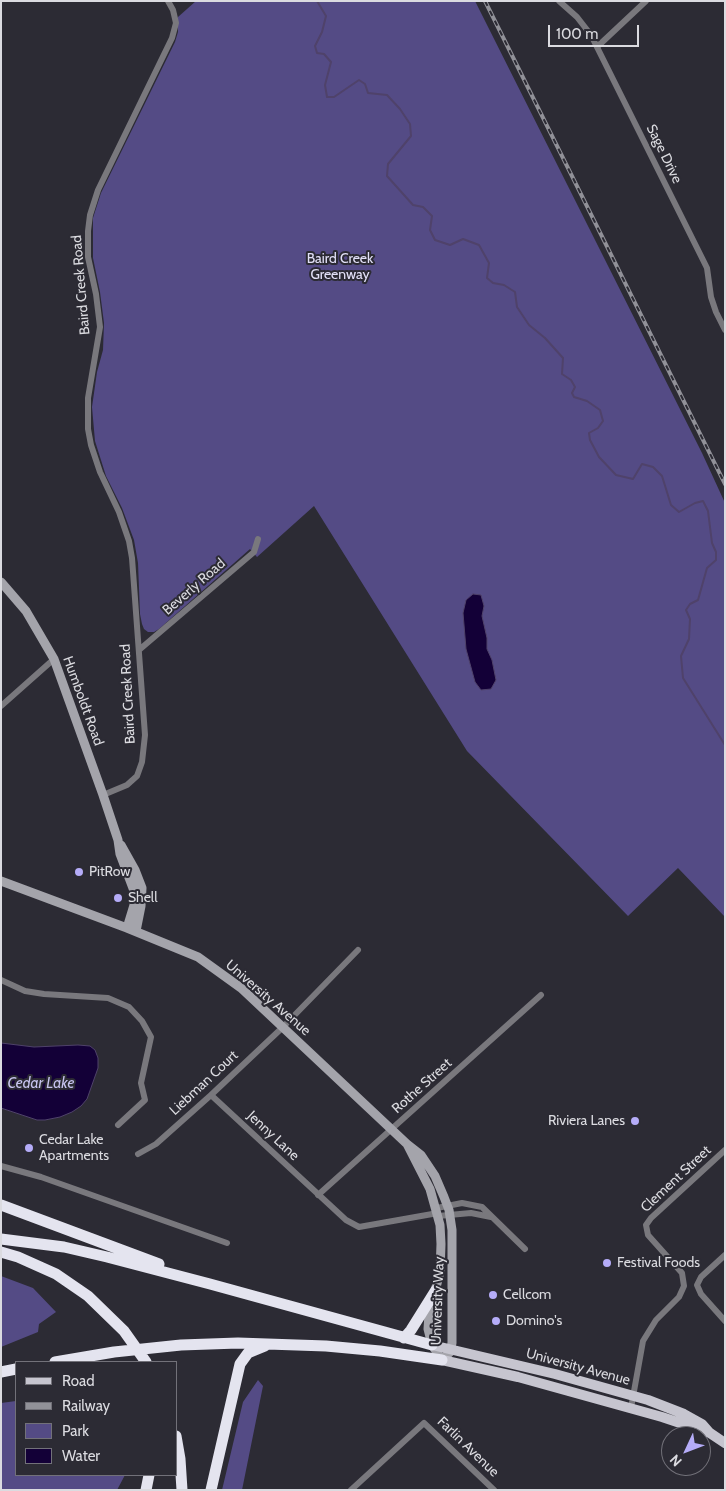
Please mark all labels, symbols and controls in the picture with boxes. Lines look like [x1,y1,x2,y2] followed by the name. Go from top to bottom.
[551,15,642,47] scale bar
[556,25,598,43] text: 100 m
[643,122,685,186] street label: Sage Drive
[68,234,94,336] street label: Baird Creek Road
[307,251,373,284] park label: Baird Creek Greenway
[159,555,229,619] street label: Beverly Road
[117,644,139,744] street label: Baird Creek Road
[59,654,107,748] street label: Humboldt Road
[89,864,130,880] place label: PitRow
[73,866,85,878] marker: PitRow
[128,890,157,906] place label: Shell
[112,892,124,904] marker: Shell
[222,957,314,1039] street label: University Avenue
[166,1047,242,1119] street label: Liebman Court
[389,1055,455,1117] street label: Rothe Street
[8,1075,74,1093] water label: Cedar Lake
[244,1108,302,1164] street label: Jenny Lane
[548,1113,625,1129] place label: Riviera Lanes
[629,1115,641,1127] marker: Riviera Lanes
[39,1132,109,1164] place label: Cedar Lake Apartments
[23,1142,35,1154] marker: Cedar Lake Apartments
[637,1142,715,1216] street label: Clement Street
[617,1255,700,1271] place label: Festival Foods
[428,1256,448,1346] street label: University Way
[601,1257,613,1269] marker: Festival Foods
[503,1287,551,1303] place label: Cellcom
[487,1289,499,1301] marker: Cellcom
[506,1313,562,1329] place label: Domino's
[490,1315,502,1327] marker: Domino's
[524,1345,632,1389] street label: University Avenue
[15,1361,178,1476] legend
[62,1372,95,1390] text: Road
[62,1397,110,1415] text: Railway
[434,1413,502,1481] street label: Farlin Avenue
[62,1422,89,1440] text: Park
[661,1426,711,1476] north arrow
[62,1447,100,1465] text: Water
[666,1451,686,1470] text: N

